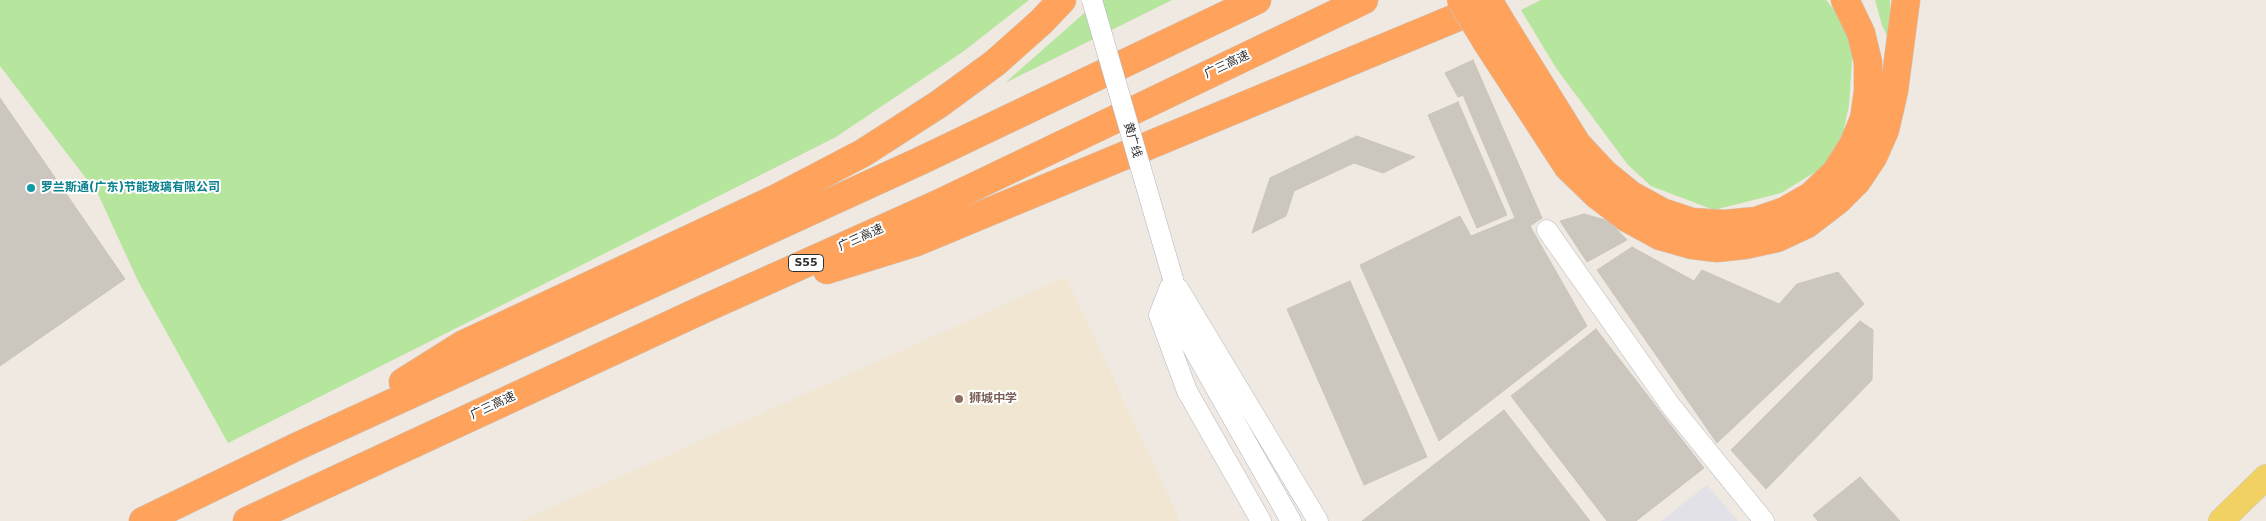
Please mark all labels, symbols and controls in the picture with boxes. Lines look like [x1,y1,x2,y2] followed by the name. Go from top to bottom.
[1202,48,1252,82] street label: 广三高速
[1120,121,1144,159] street label: 黄广线
[41,181,220,195] place label: 罗兰斯通(广东)节能玻璃有限公司
[25,182,37,194] marker: 罗兰斯通(广东)节能玻璃有限公司
[836,222,886,254] street label: 广三高速
[788,254,824,272] road number: S55
[468,389,518,423] street label: 广三高速
[969,392,1017,406] place label: 狮城中学
[953,393,965,405] marker: 狮城中学

